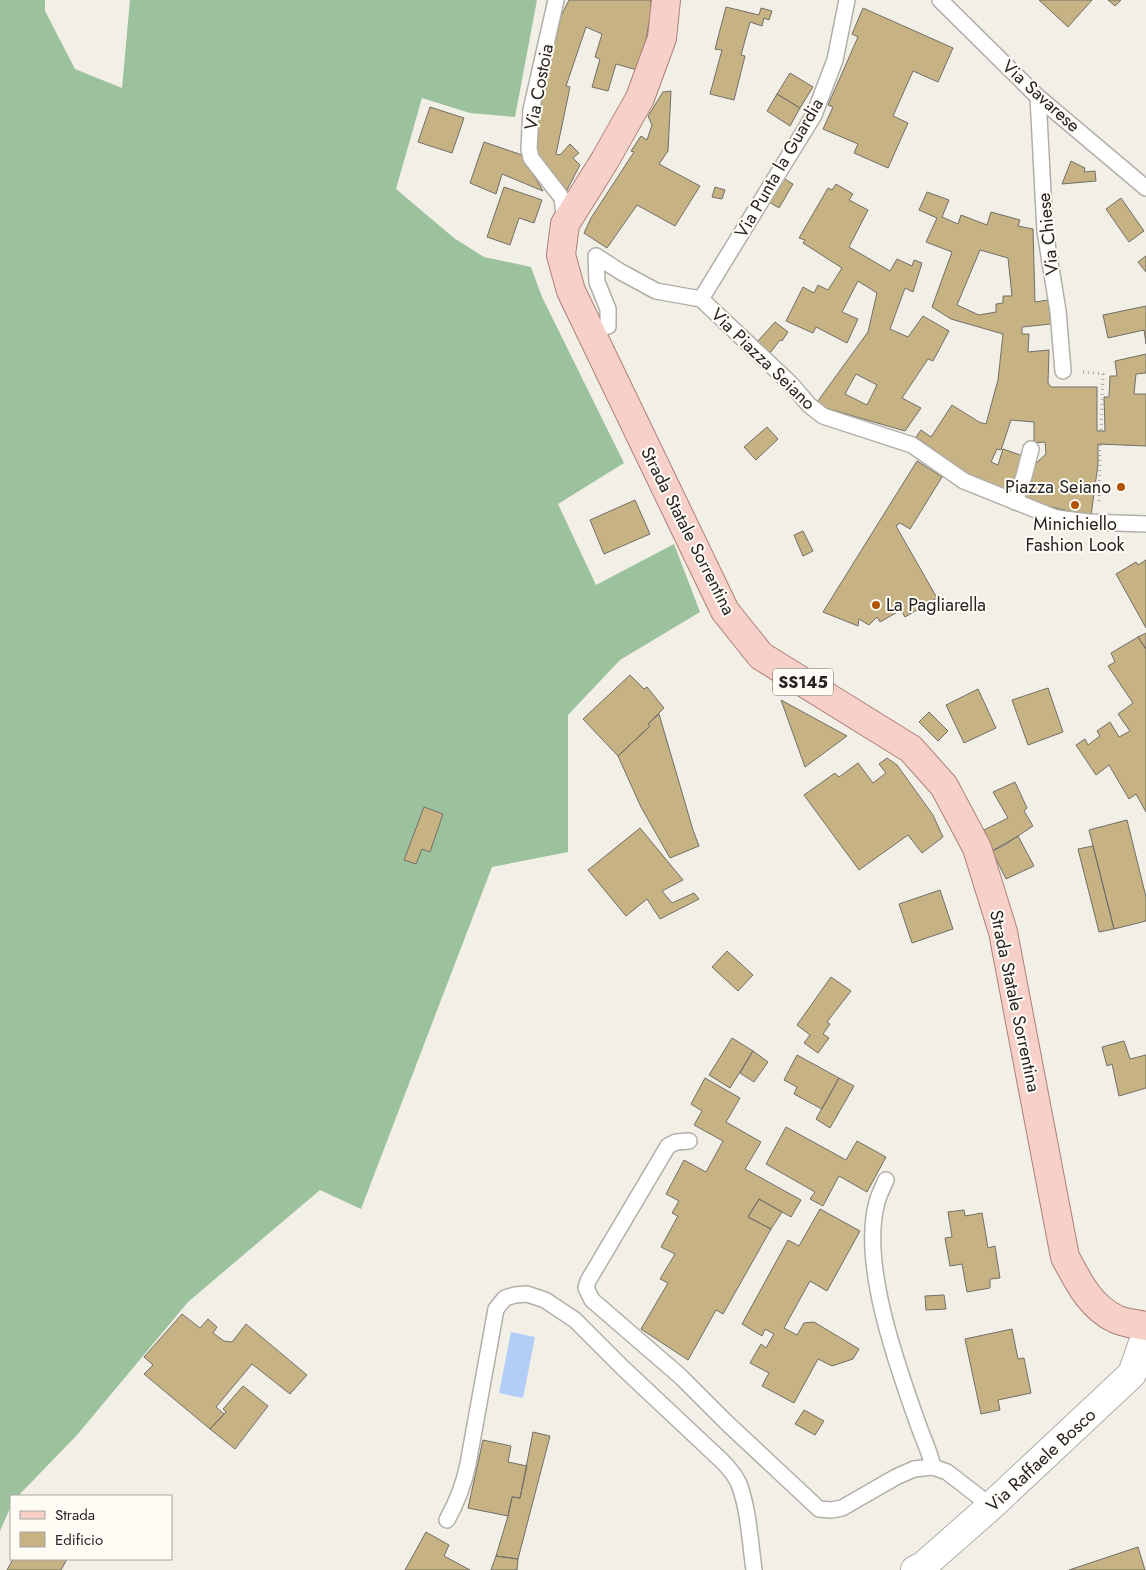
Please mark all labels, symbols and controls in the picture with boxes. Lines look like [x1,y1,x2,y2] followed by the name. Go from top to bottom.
[518,42,560,132] street label: Via Costoia
[996,54,1086,138] street label: Via Savarese
[728,93,830,243] street label: Via Punta la Guardia
[1031,191,1065,277] street label: Via Chiese
[705,302,821,416] street label: Via Piazza Seiano
[634,442,742,620] street label: Strada Statale Sorrentina
[1005,474,1111,500] place label: Piazza Seiano
[1115,481,1127,493] marker: Piazza Seiano
[1069,499,1081,511] marker: Minichiello Fashion Look
[1026,511,1125,558] place label: Minichiello Fashion Look
[886,592,986,618] place label: La Pagliarella
[870,599,882,611] marker: La Pagliarella
[773,669,833,696] road number: SS145
[983,908,1047,1094] street label: Strada Statale Sorrentina
[980,1402,1102,1518] street label: Via Raffaele Bosco
[10,1495,172,1560] legend
[55,1504,95,1526] text: Strada
[55,1529,103,1551] text: Edificio

